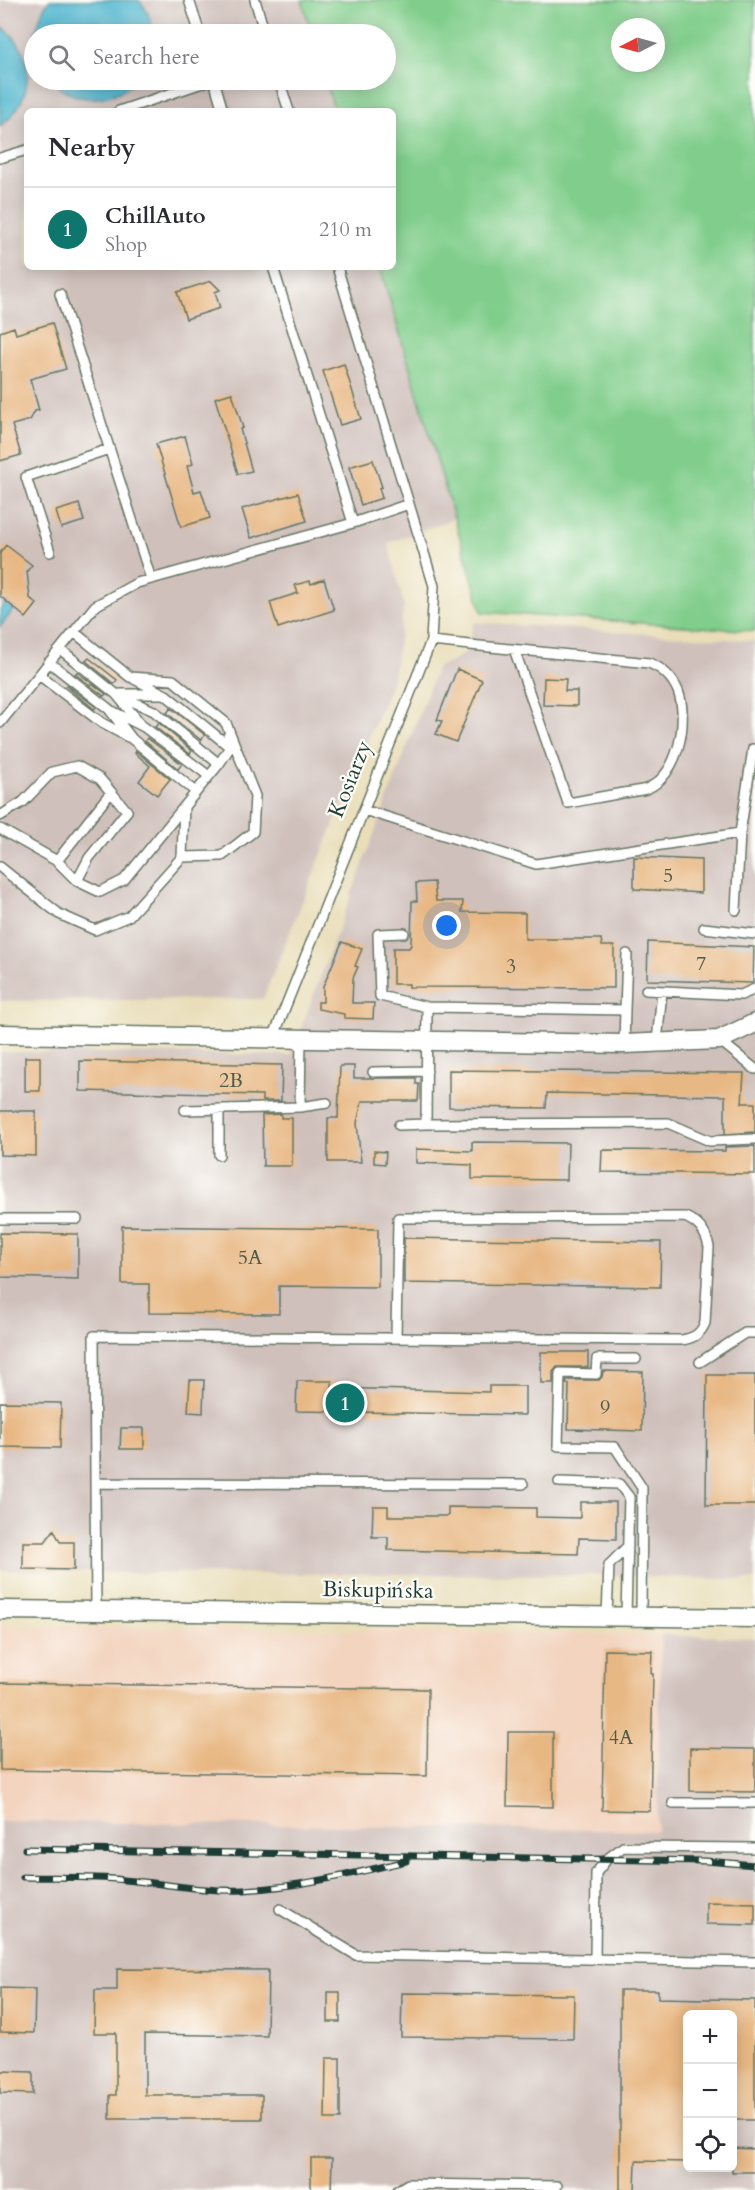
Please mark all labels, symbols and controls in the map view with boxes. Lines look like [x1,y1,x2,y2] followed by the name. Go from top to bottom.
[611,18,665,72] north arrow
[24,24,396,90] search box
[45,41,78,74] icon: search
[93,42,200,72] text: Search here
[48,130,136,165] text: Nearby
[105,201,206,231] text: ChillAuto
[62,216,73,243] text: 1
[319,216,372,243] text: 210 m
[105,231,147,258] text: Shop
[321,736,379,822] street label: Kosiarzy
[663,862,673,889] house number: 5
[432,911,461,940] your location
[696,950,706,977] house number: 7
[506,953,516,980] house number: 3
[219,1067,243,1094] house number: 2B
[238,1244,263,1271] house number: 5A
[326,1380,364,1426] pin: 1
[600,1394,610,1421] house number: 9
[322,1574,434,1606] street label: Biskupińska
[609,1724,634,1751] house number: 4A
[683,2010,737,2172] map controls
[683,2010,737,2064] button: +
[683,2064,737,2118] button: −
[683,2118,737,2172] button: locate

